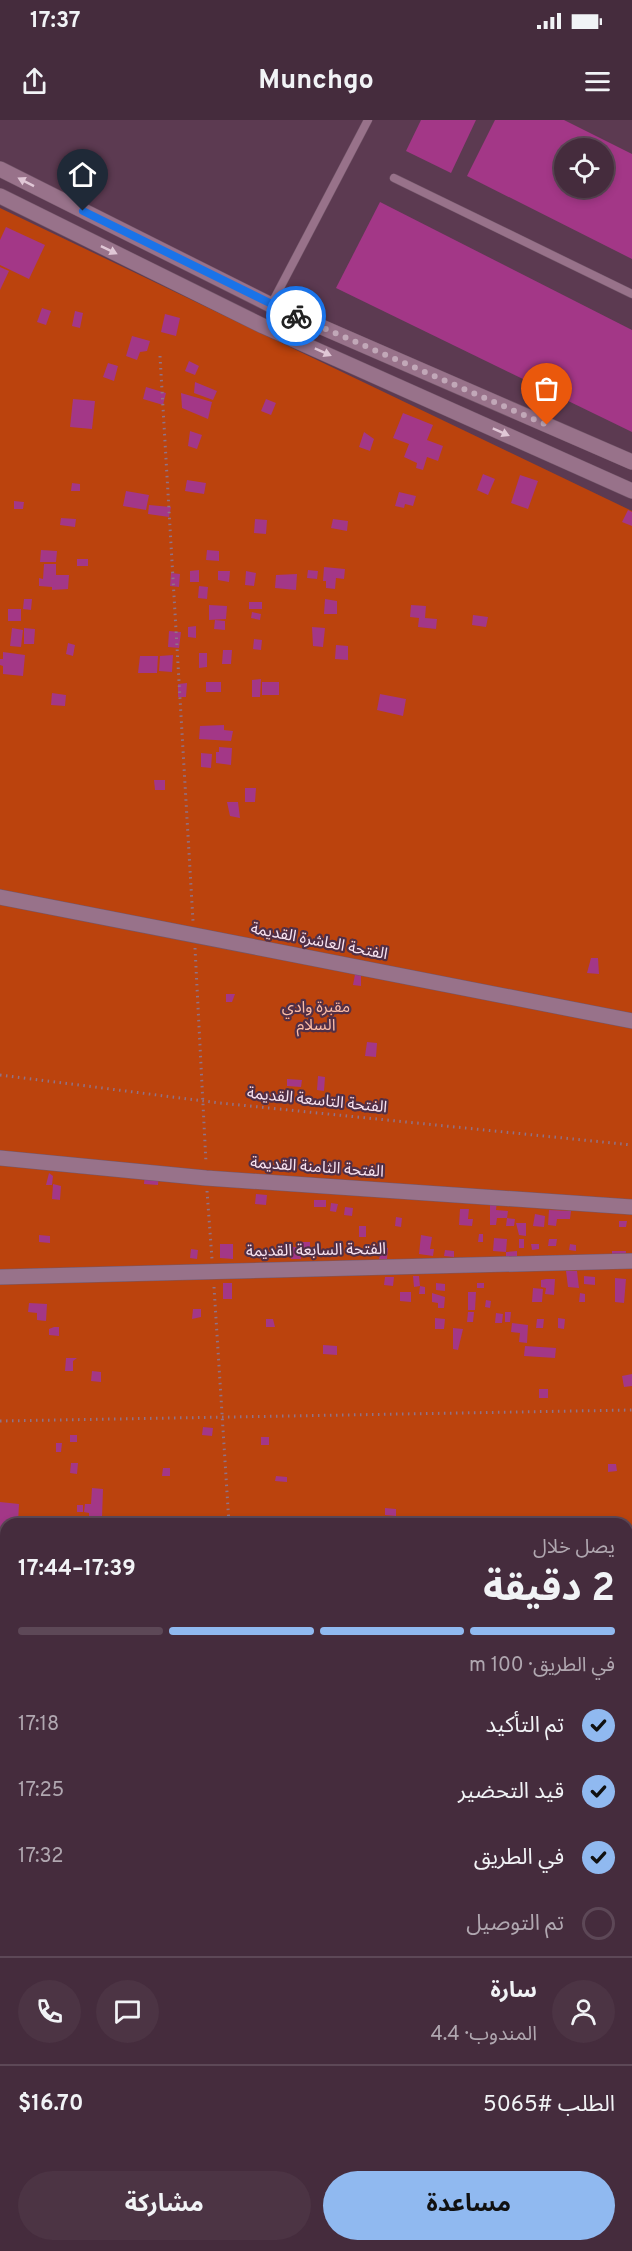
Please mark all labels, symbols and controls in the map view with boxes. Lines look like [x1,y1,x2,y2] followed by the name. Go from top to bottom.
[30,8,81,35] text: 17:37
[258,64,374,98] text: Munchgo
[18,65,51,98] icon: share
[581,65,614,98] icon: menu
[554,138,614,198] map controls
[554,138,614,198] button: locate
[57,149,108,211] pin
[66,158,99,191] icon: home
[18,178,35,187] one-way arrow
[101,245,118,255] one-way arrow
[266,286,326,346] courier
[280,300,313,333] icon: bike
[314,348,331,357] one-way arrow
[521,363,572,425] pin
[530,372,563,405] icon: bag
[492,427,510,437] one-way arrow
[249,919,389,965] street label: الفتحة العاشرة القديمة
[282,998,350,1037] park label: مقبرة وادي السلام
[246,1084,388,1118] street label: الفتحة التاسعة القديمة
[250,1153,384,1183] street label: الفتحة الثامنة القديمة
[246,1240,386,1262] street label: الفتحة السابعة القديمة
[533,1535,615,1561] text: يصل خلال
[18,1556,136,1583] text: 17:39–17:44
[483,1566,615,1615] text: 2 دقيقة
[469,1653,615,1679] text: في الطريق · 100 m
[582,1709,615,1742] icon: check
[18,1712,59,1738] text: 17:18
[485,1713,564,1740] text: تم التأكيد
[582,1775,615,1808] icon: check
[18,1778,64,1804] text: 17:25
[458,1779,564,1806] text: قيد التحضير
[582,1841,615,1874] icon: check
[18,1844,63,1870] text: 17:32
[474,1845,564,1872] text: في الطريق
[466,1911,564,1938] text: تم التوصيل
[491,1978,537,2005] text: سارة
[18,1980,81,2043] button: phone
[96,1980,159,2043] button: chat
[552,1980,615,2043] button: person
[430,2022,537,2048] text: المندوب · 4.4
[18,2091,83,2118] text: $16.70
[483,2092,615,2119] text: الطلب #5065
[18,2171,311,2240] button: مشاركة
[323,2171,615,2240] button: مساعدة

